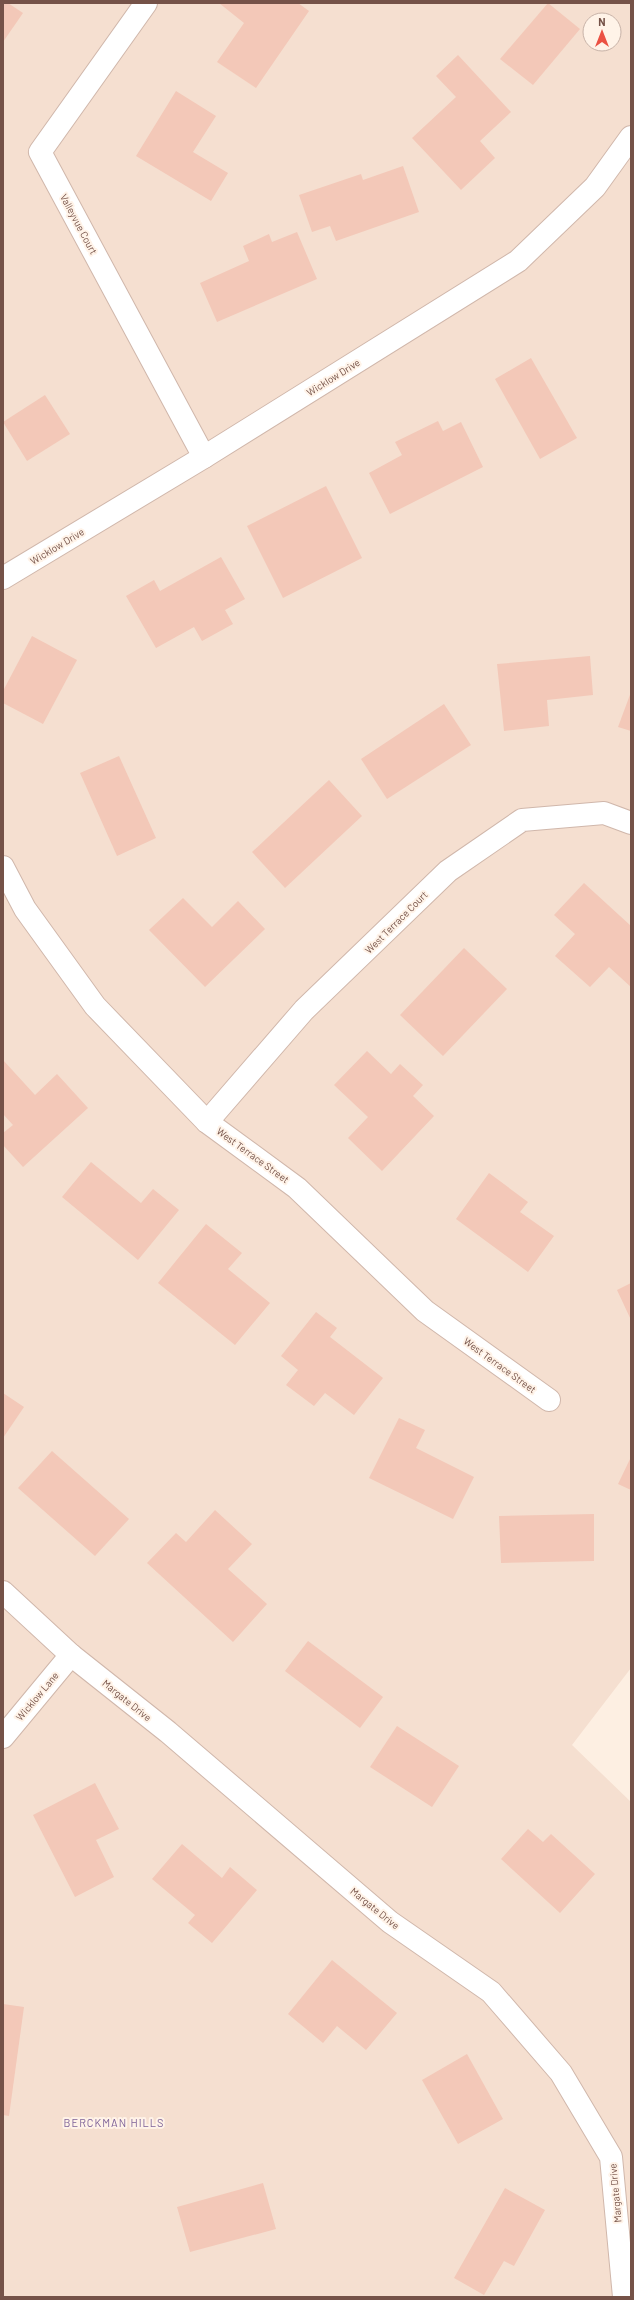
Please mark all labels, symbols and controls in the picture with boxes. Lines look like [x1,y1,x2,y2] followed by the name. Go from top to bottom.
[582,12,622,52] north arrow
[598,15,606,28] text: N
[58,192,100,257] street label: Valleyvue Court
[304,356,362,398] street label: Wicklow Drive
[28,525,86,567] street label: Wicklow Drive
[362,888,430,956] street label: West Terrace Court
[214,1125,292,1185] street label: West Terrace Street
[461,1335,539,1395] street label: West Terrace Street
[13,1669,61,1723] street label: Wicklow Lane
[100,1677,154,1723] street label: Margate Drive
[348,1885,402,1931] street label: Margate Drive
[64,2116,164,2129] district label: BERCKMAN HILLS
[606,2163,624,2223] street label: Margate Drive

